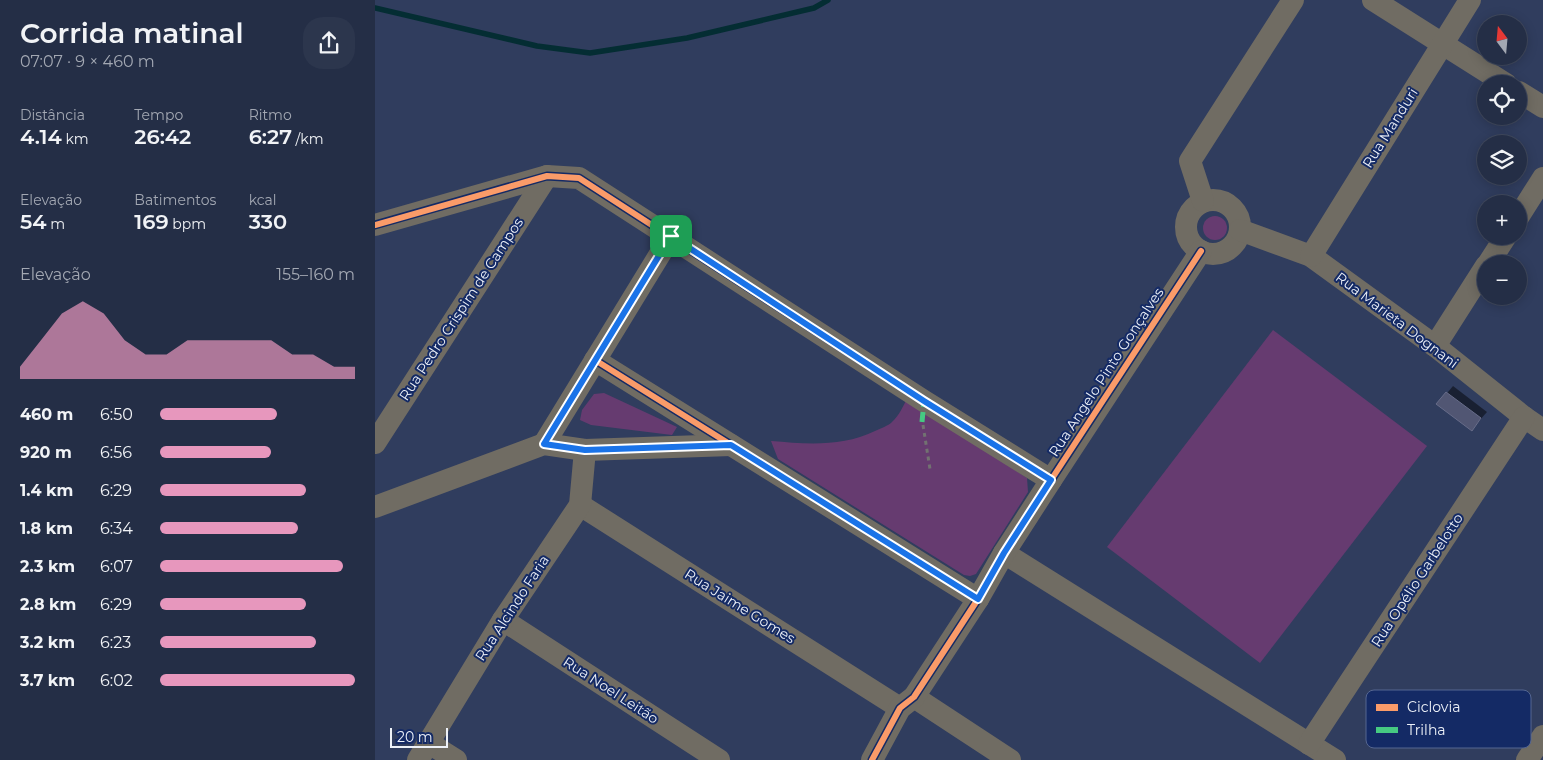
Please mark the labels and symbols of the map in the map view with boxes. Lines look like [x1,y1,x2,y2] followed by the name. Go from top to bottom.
[1477,15,1527,65] north arrow
[1358,85,1422,171] street label: Rua Manduri
[395,214,527,404] street label: Rua Pedro Crispim de Campos
[650,215,692,257] pin
[1332,268,1462,372] street label: Rua Marieta Dognani
[1045,284,1168,460] street label: Rua Angelo Pinto Gonçalves
[1367,510,1467,650] street label: Rua Opélio Garbelotto
[471,552,553,664] street label: Rua Alcindo Faria
[681,565,799,647] street label: Rua Jaime Gomes
[560,652,662,728] street label: Rua Noel Leitão
[1366,690,1531,748] legend
[1407,698,1460,716] text: Ciclovia
[1407,721,1446,739] text: Trilha
[390,725,447,748] scale bar

